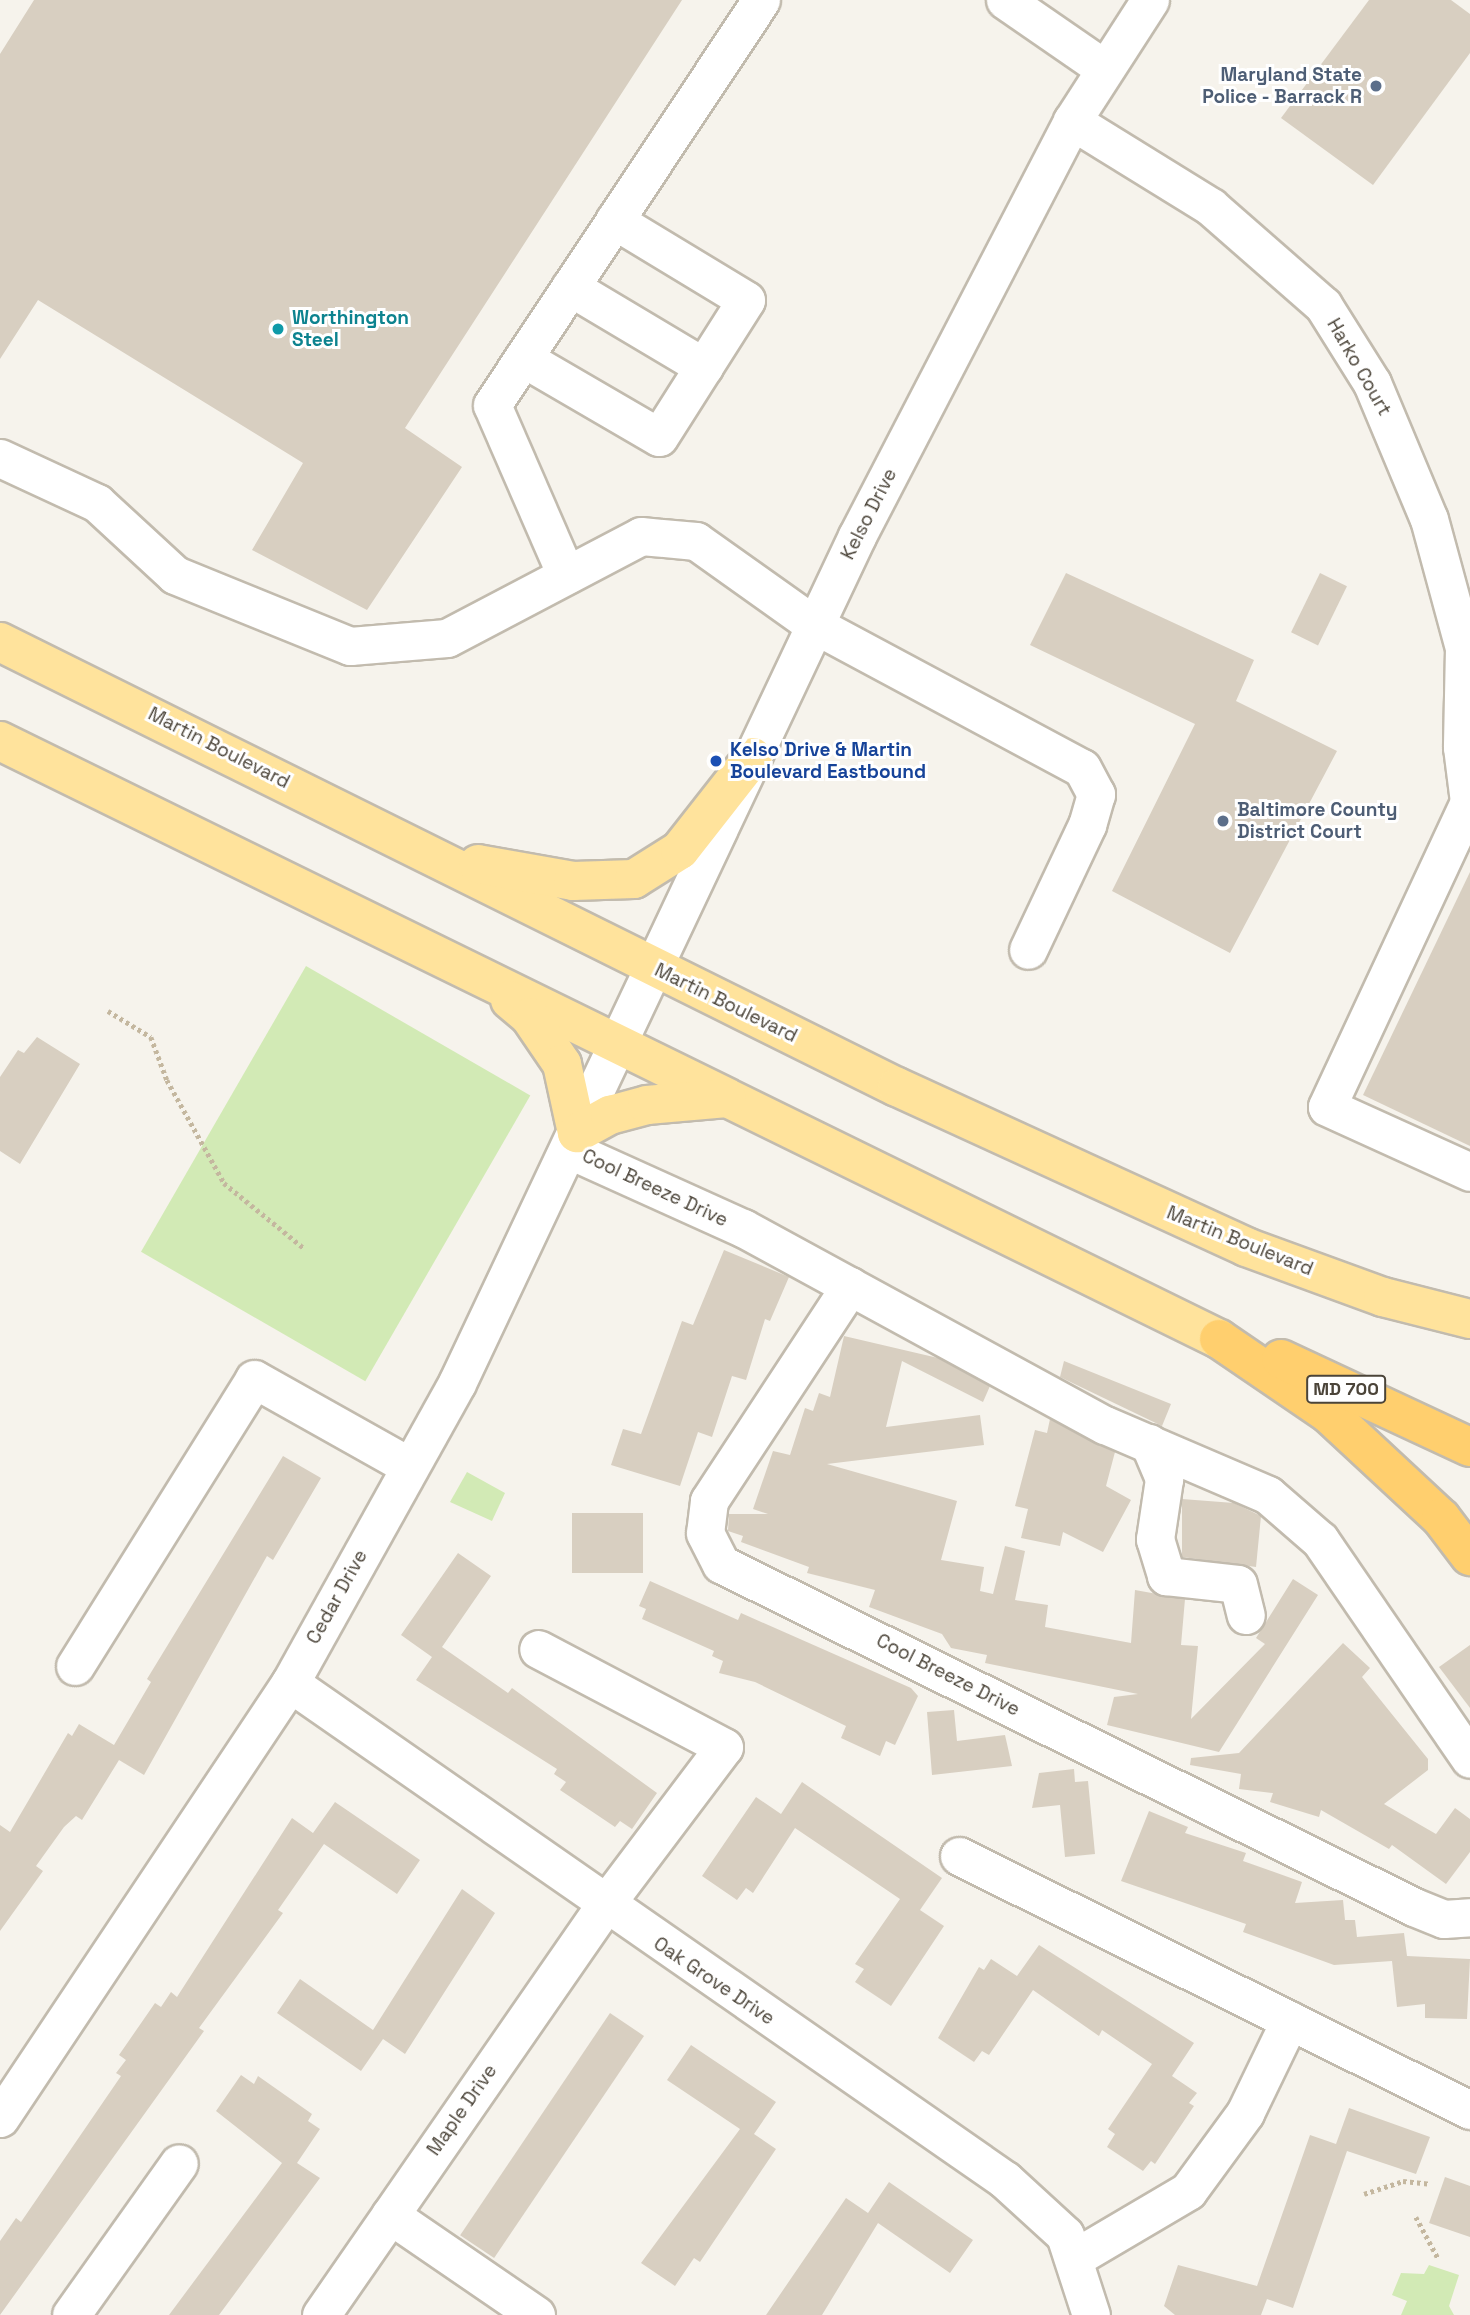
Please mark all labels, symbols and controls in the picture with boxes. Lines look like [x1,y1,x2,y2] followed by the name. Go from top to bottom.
[1201,64,1362,108] place label: Maryland State Police - Barrack R
[1368,78,1384,94] marker: Maryland State Police - Barrack R
[292,307,409,351] place label: Worthington Steel
[1322,314,1396,420] street label: Harko Court
[270,321,286,337] marker: Worthington Steel
[836,465,902,563] street label: Kelso Drive
[144,702,294,794] street label: Martin Boulevard
[730,739,926,783] place label: Kelso Drive & Martin Boulevard Eastbound
[708,753,724,769] marker: Kelso Drive & Martin Boulevard Eastbound
[1237,799,1398,843] place label: Baltimore County District Court
[1215,813,1231,829] marker: Baltimore County District Court
[651,959,801,1047] street label: Martin Boulevard
[579,1144,731,1232] street label: Cool Breeze Drive
[1163,1201,1317,1281] street label: Martin Boulevard
[1306,1374,1386,1404] road number: MD 700
[302,1546,372,1648] street label: Cedar Drive
[872,1629,1024,1721] street label: Cool Breeze Drive
[649,1932,779,2030] street label: Oak Grove Drive
[422,2060,502,2160] street label: Maple Drive

